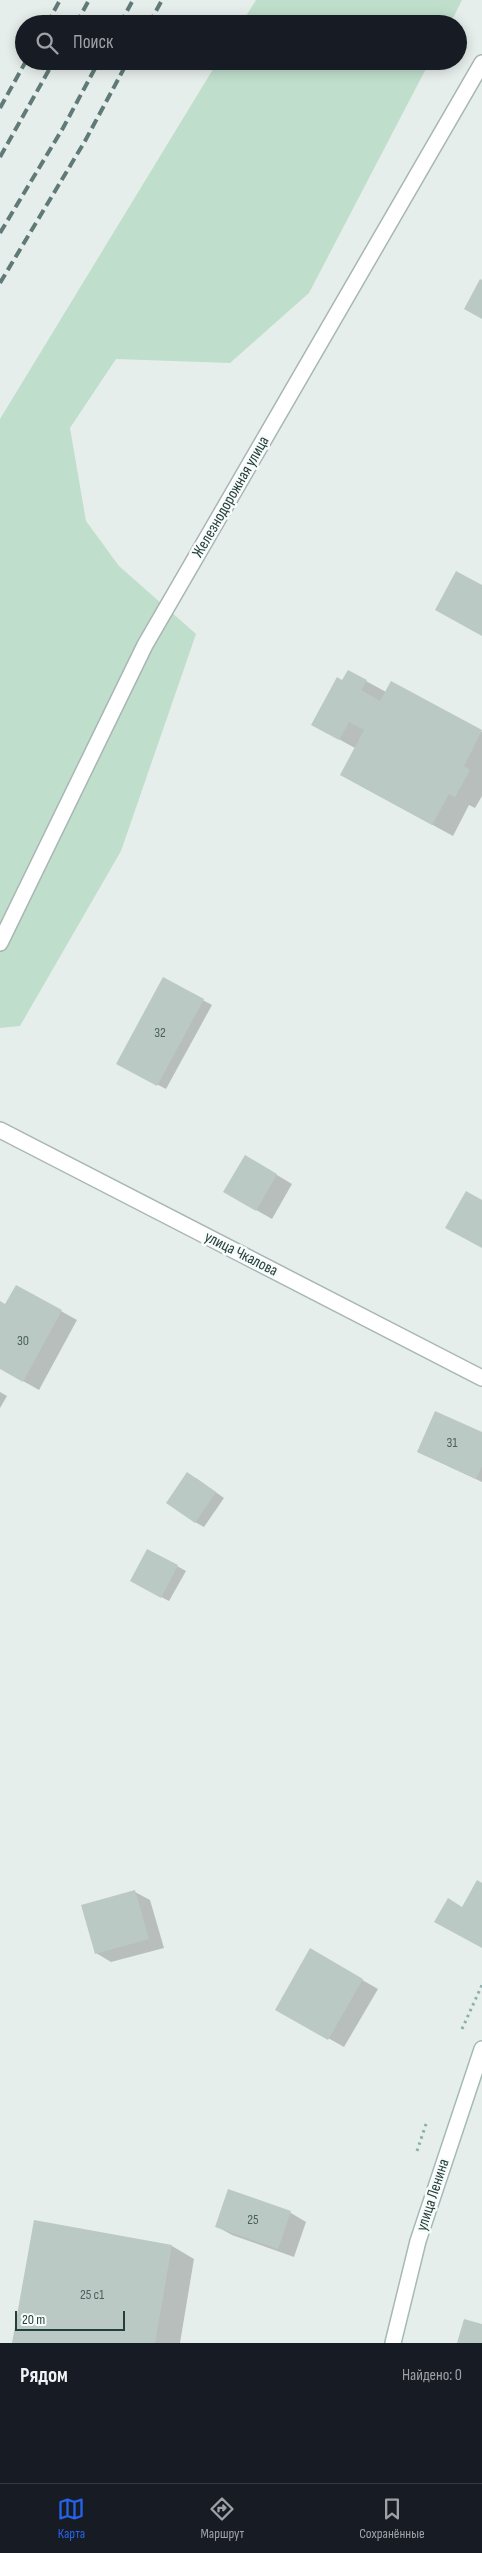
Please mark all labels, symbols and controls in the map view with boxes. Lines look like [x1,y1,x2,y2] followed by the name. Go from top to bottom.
[15,15,467,70] search box
[33,29,61,57] icon: search
[73,31,113,54] text: Поиск
[188,433,274,561] street label: Железнодорожная улица
[154,1024,166,1041] house number: 32
[201,1227,281,1281] street label: улица Чкалова
[17,1332,29,1349] house number: 30
[447,1434,457,1451] house number: 31
[412,2157,454,2233] street label: улица Ленина
[247,2211,259,2228] house number: 25
[80,2286,104,2303] house number: 25 с1
[15,2308,125,2331] scale bar
[22,2311,45,2328] text: 20 m
[20,2363,68,2388] text: Рядом
[402,2366,462,2385] text: Найдено: 0
[57,2495,85,2542] tab: Карта
[200,2495,244,2542] tab: Маршрут
[359,2495,425,2542] tab: Сохранённые

